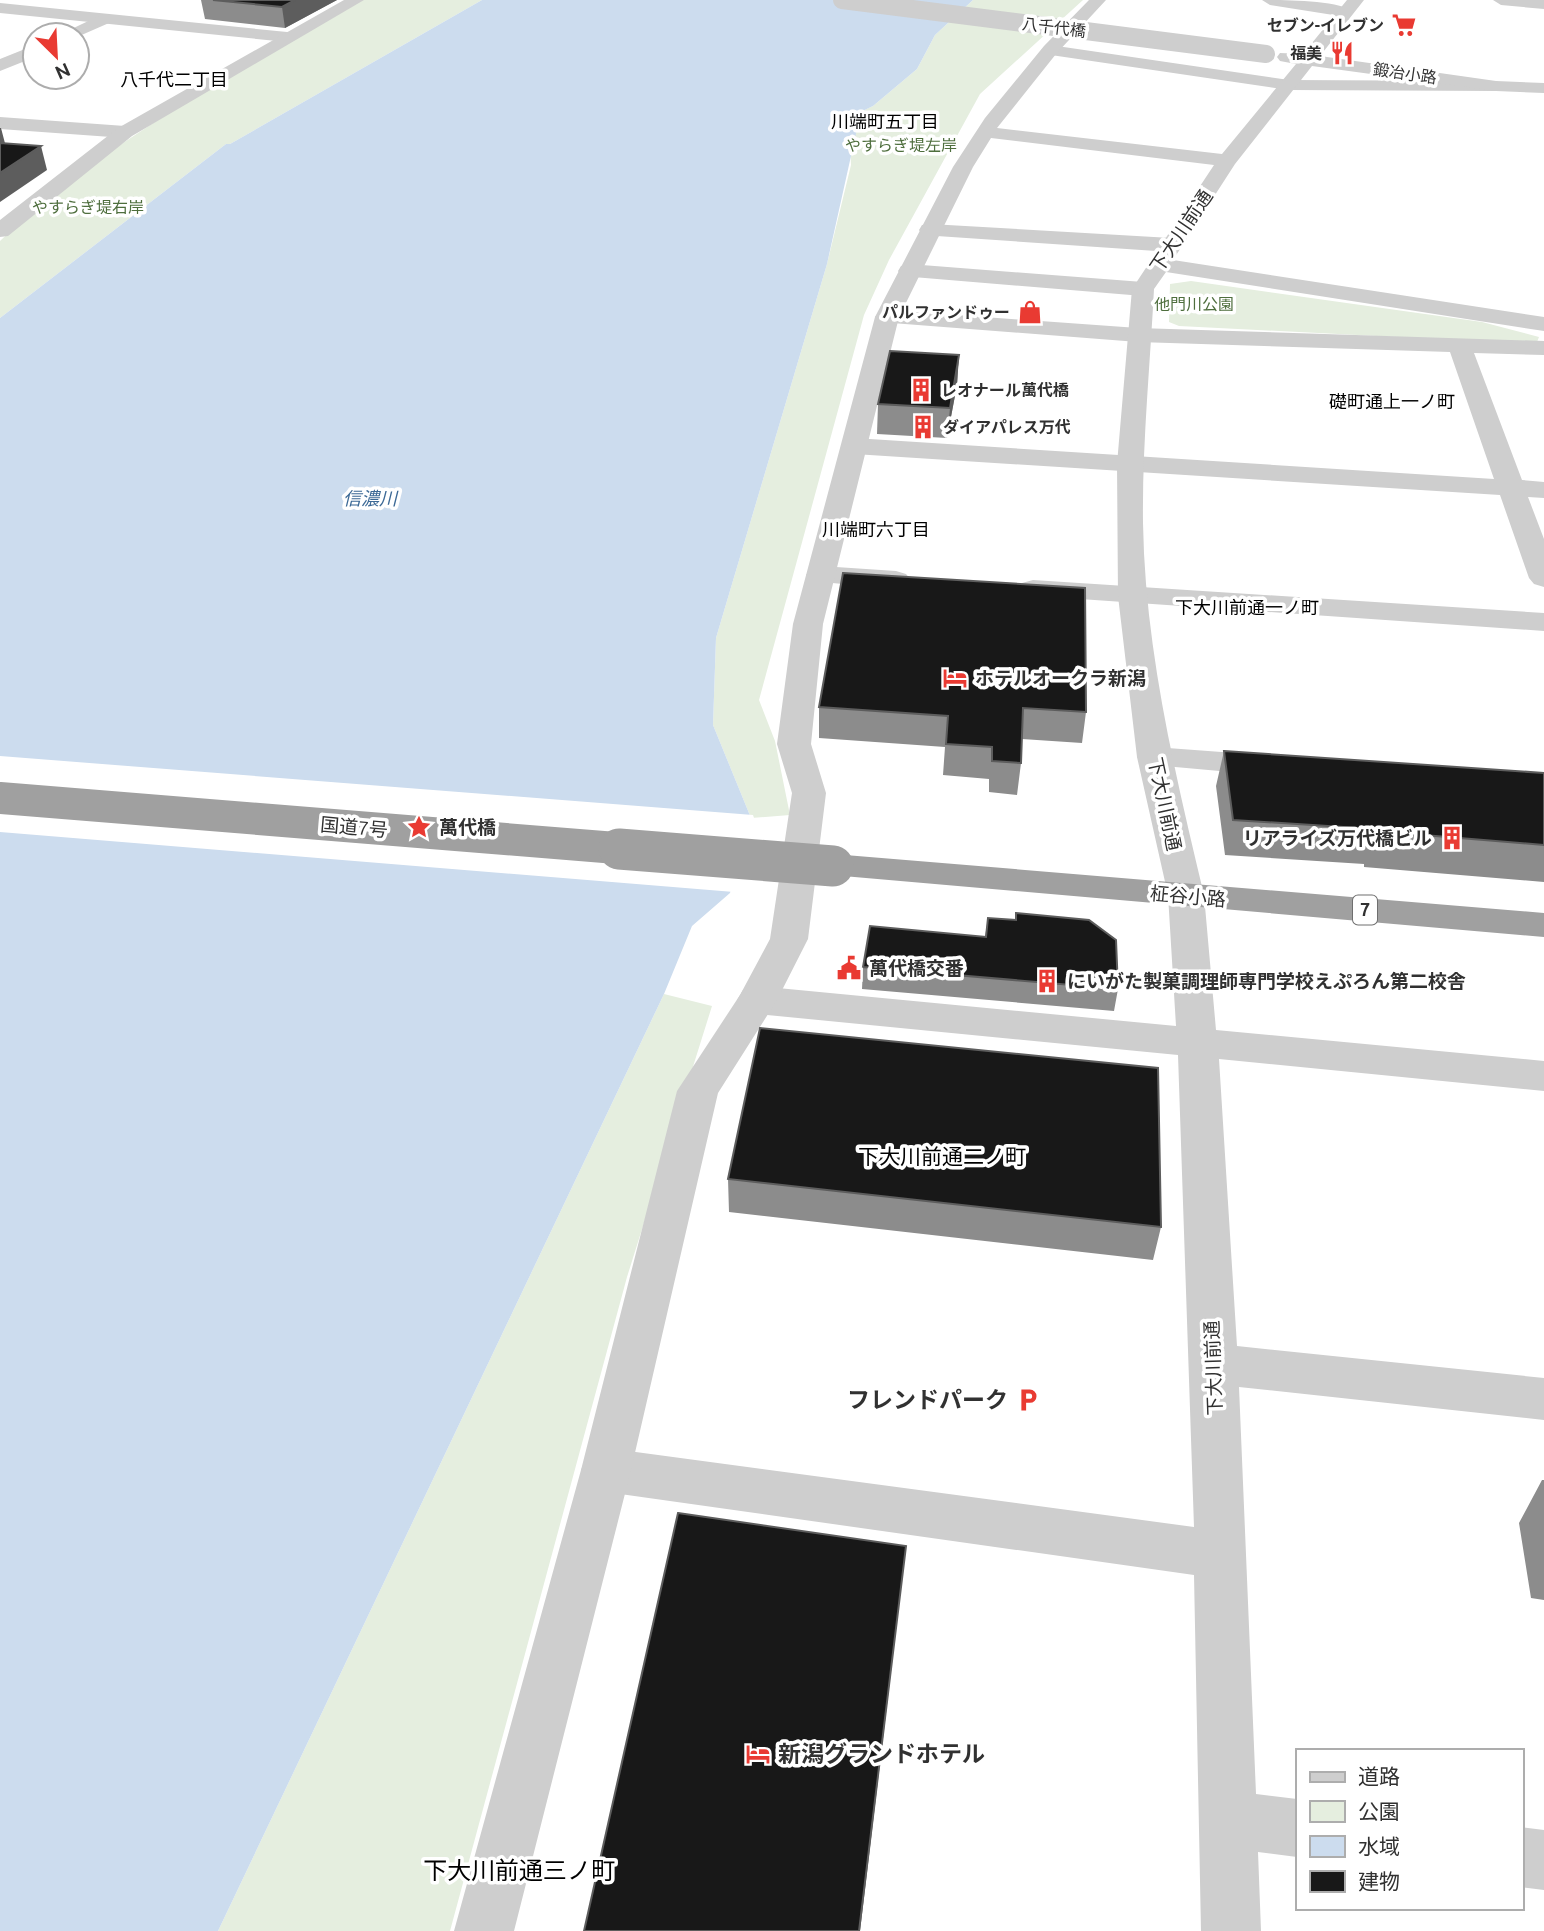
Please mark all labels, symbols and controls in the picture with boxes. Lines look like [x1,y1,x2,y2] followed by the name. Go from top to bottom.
[1390,11,1418,39] supermarket icon: セブン-イレブン
[1021,14,1087,40] street label: 八千代橋
[1267,16,1384,34] place label: セブン-イレブン
[21,21,91,91] north arrow
[1328,39,1356,67] restaurant icon: 福美
[1290,44,1322,62] place label: 福美
[52,59,74,84] text: N
[1372,60,1438,86] street label: 鍛冶小路
[120,69,228,89] district label: 八千代二丁目
[831,111,939,131] district label: 川端町五丁目
[845,136,957,154] park label: やすらぎ堤左岸
[1145,185,1217,277] street label: 下大川前通
[32,198,144,216] park label: やすらぎ堤右岸
[1154,295,1234,313] park label: 他門川公園
[1016,298,1044,326] shop icon: パルファンドゥー
[882,303,1010,321] place label: パルファンドゥー
[907,376,935,404] building icon: レオナール萬代橋
[941,381,1069,399] place label: レオナール萬代橋
[1329,391,1455,411] district label: 礎町通上一ノ町
[909,413,937,441] building icon: ダイアパレス万代
[943,418,1071,436] place label: ダイアパレス万代
[343,488,399,508] water label: 信濃川
[822,519,930,539] district label: 川端町六丁目
[1175,597,1319,617] district label: 下大川前通一ノ町
[941,664,969,692] hotel icon: ホテルオークラ新潟
[975,667,1146,689] place label: ホテルオークラ新潟
[1144,755,1186,853] street label: 下大川前通
[319,813,389,841] street label: 国道7号
[405,813,433,841] place icon: 萬代橋
[439,816,496,838] place label: 萬代橋
[1438,824,1466,852] building icon: リアライズ万代橋ビル
[1243,827,1432,849] place label: リアライズ万代橋ビル
[1149,882,1227,910] street label: 柾谷小路
[1353,896,1377,925] road number: 7
[835,954,863,982] public building icon: 萬代橋交番
[869,957,964,979] place label: 萬代橋交番
[1033,967,1061,995] building icon: にいがた製菓調理師専門学校えぷろん第二校舎
[1067,970,1466,992] place label: にいがた製菓調理師専門学校えぷろん第二校舎
[858,1144,1026,1168] district label: 下大川前通二ノ町
[1200,1320,1226,1416] street label: 下大川前通
[1014,1386,1042,1414] parking icon: フレンドパーク
[847,1387,1008,1412] place label: フレンドパーク
[744,1740,772,1768] hotel icon: 新潟グランドホテル
[778,1741,985,1766] place label: 新潟グランドホテル
[1296,1749,1523,1910] legend
[1358,1764,1400,1788] text: 道路
[1358,1799,1400,1823] text: 公園
[1358,1834,1400,1858] text: 水域
[423,1857,615,1884] district label: 下大川前通三ノ町
[1358,1869,1400,1893] text: 建物

